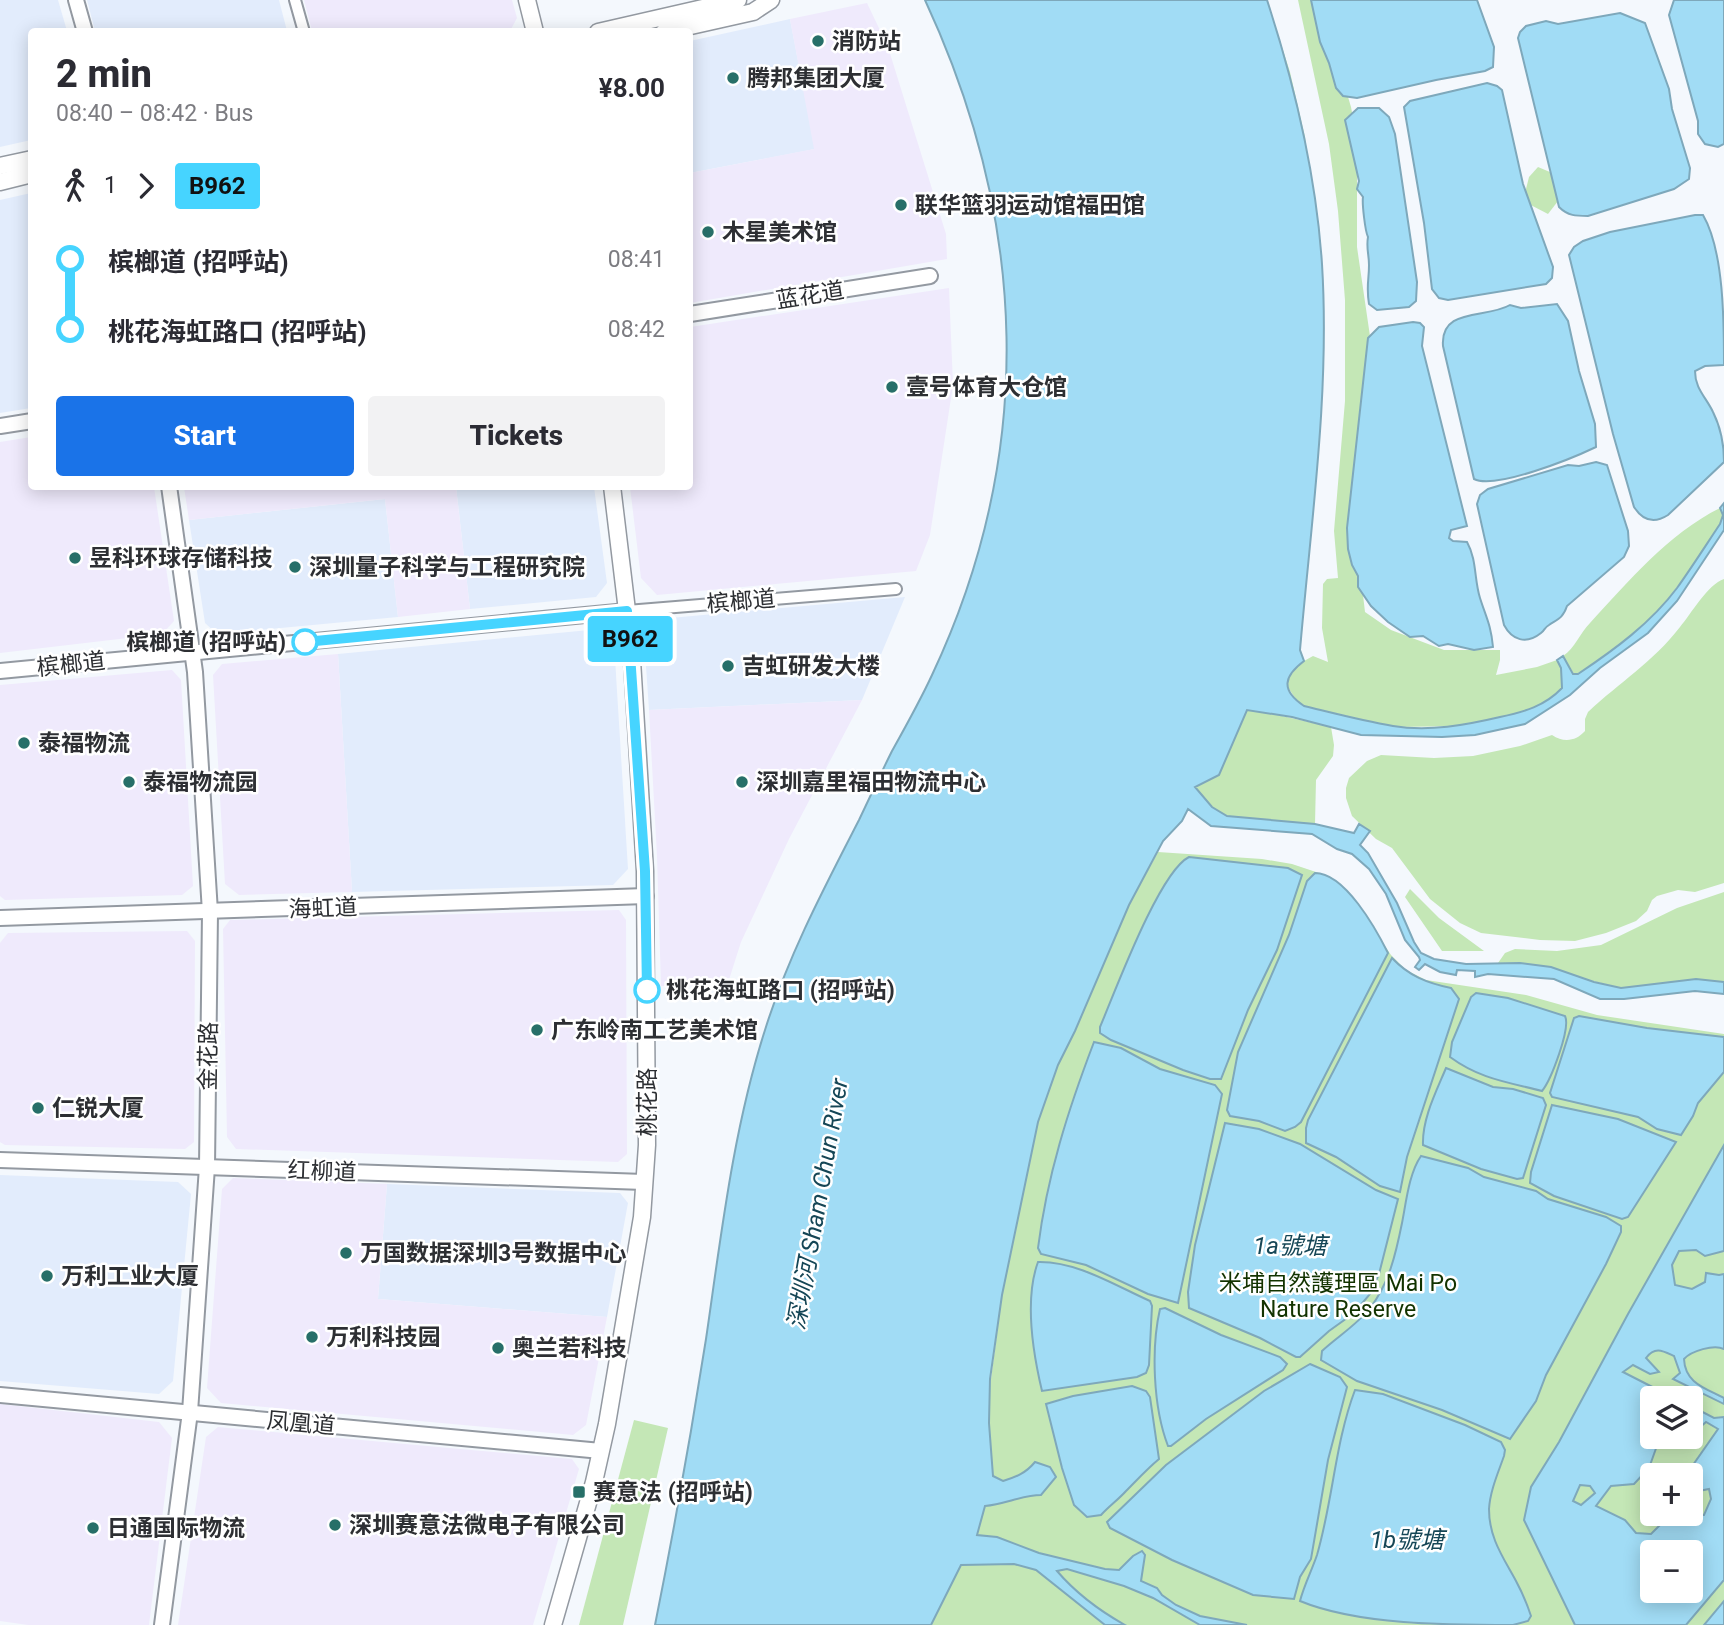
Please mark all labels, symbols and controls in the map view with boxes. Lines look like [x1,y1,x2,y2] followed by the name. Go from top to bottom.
[832,28,901,55] place label: 消防站
[810,33,826,49] marker: 消防站
[56,52,152,96] text: 2 min
[747,65,885,92] place label: 腾邦集团大厦
[725,70,741,86] marker: 腾邦集团大厦
[599,73,665,103] text: ¥8.00
[56,100,253,127] text: 08:40 – 08:42 · Bus
[56,167,94,205] icon: walk
[127,167,165,205] icon: forward
[104,172,117,199] text: 1
[189,172,246,200] text: B962
[915,192,1145,219] place label: 联华篮羽运动馆福田馆
[893,197,909,213] marker: 联华篮羽运动馆福田馆
[722,219,837,246] place label: 木星美术馆
[700,224,716,240] marker: 木星美术馆
[608,246,665,273] text: 08:41
[108,247,289,277] text: 槟榔道 (招呼站)
[774,277,846,314] street label: 蓝花道
[608,316,665,343] text: 08:42
[108,317,367,347] text: 桃花海虹路口 (招呼站)
[906,374,1067,401] place label: 壹号体育大仓馆
[884,379,900,395] marker: 壹号体育大仓馆
[56,396,354,476] button: Start
[368,396,665,476] button: Tickets
[89,545,273,572] place label: 昱科环球存储科技
[67,550,83,566] marker: 昱科环球存储科技
[309,554,585,581] place label: 深圳量子科学与工程研究院
[287,559,303,575] marker: 深圳量子科学与工程研究院
[705,585,777,618] street label: 槟榔道
[581,616,679,662] line badge: B962
[602,625,658,653] text: B962
[126,629,286,656] place label: 槟榔道 (招呼站)
[292,629,318,655] marker: 槟榔道 (招呼站)
[35,647,107,682] street label: 槟榔道
[742,653,880,680] place label: 吉虹研发大楼
[720,658,736,674] marker: 吉虹研发大楼
[38,730,130,757] place label: 泰福物流
[16,735,32,751] marker: 泰福物流
[143,769,258,796] place label: 泰福物流园
[756,769,986,796] place label: 深圳嘉里福田物流中心
[121,774,137,790] marker: 泰福物流园
[734,774,750,790] marker: 深圳嘉里福田物流中心
[288,894,358,923] street label: 海虹道
[634,977,660,1003] marker: 桃花海虹路口 (招呼站)
[666,977,895,1004] place label: 桃花海虹路口 (招呼站)
[551,1017,758,1044] place label: 广东岭南工艺美术馆
[194,1021,223,1091] street label: 金花路
[529,1022,545,1038] marker: 广东岭南工艺美术馆
[634,1068,661,1137] street label: 桃花路
[782,1075,854,1332] water label: 深圳河 Sham Chun River
[52,1095,144,1122] place label: 仁锐大厦
[30,1100,46,1116] marker: 仁锐大厦
[287,1157,357,1186] street label: 红柳道
[1253,1232,1331,1260] water label: 1a號塘
[360,1240,626,1267] place label: 万国数据深圳3号数据中心
[338,1245,354,1261] marker: 万国数据深圳3号数据中心
[61,1263,199,1290] place label: 万利工业大厦
[39,1268,55,1284] marker: 万利工业大厦
[1219,1270,1457,1323] park label: 米埔自然護理區 Mai Po Nature Reserve
[326,1324,441,1351] place label: 万利科技园
[304,1329,320,1345] marker: 万利科技园
[512,1335,627,1362] place label: 奥兰若科技
[490,1340,506,1356] marker: 奥兰若科技
[1640,1386,1703,1603] map controls
[1640,1386,1703,1449] button: layers
[265,1407,337,1440] street label: 凤凰道
[1640,1463,1703,1526] button: +
[593,1479,753,1506] place label: 赛意法 (招呼站)
[571,1484,587,1500] marker: 赛意法 (招呼站)
[349,1512,625,1539] place label: 深圳赛意法微电子有限公司
[107,1515,245,1542] place label: 日通国际物流
[327,1517,343,1533] marker: 深圳赛意法微电子有限公司
[85,1520,101,1536] marker: 日通国际物流
[1370,1526,1448,1554] water label: 1b號塘
[1640,1540,1703,1603] button: −

